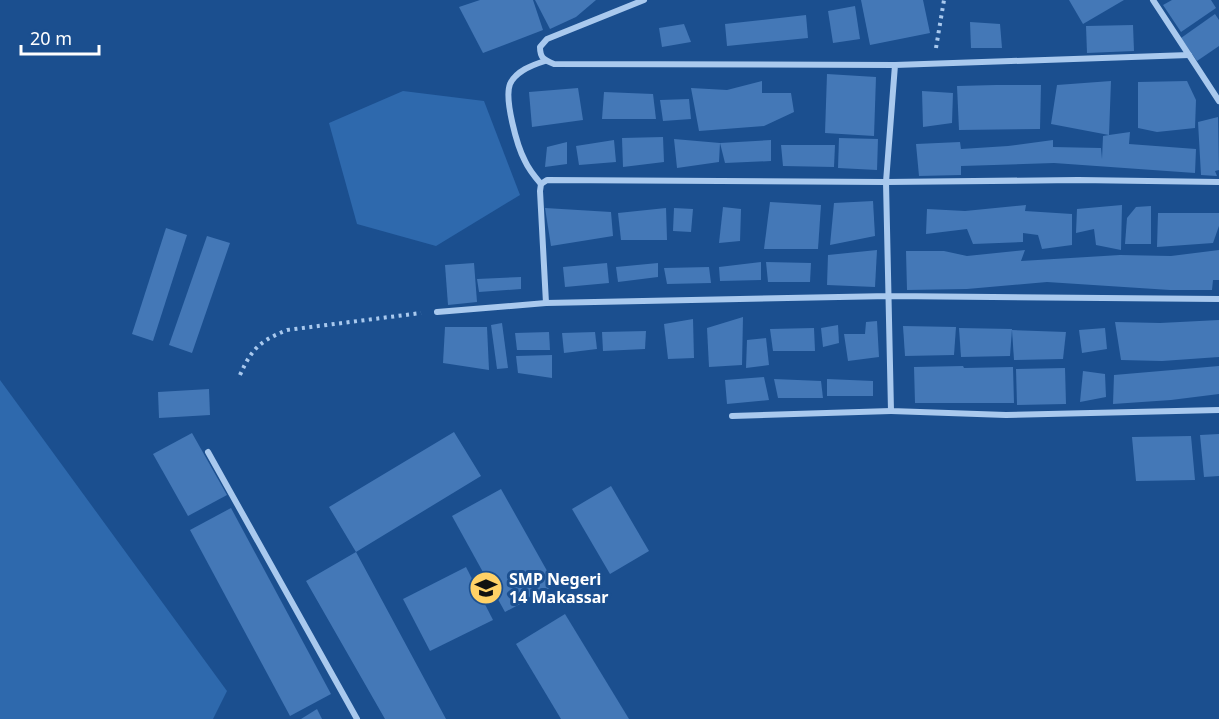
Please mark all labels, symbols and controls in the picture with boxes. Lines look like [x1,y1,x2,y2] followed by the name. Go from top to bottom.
[21,18,99,56] scale bar
[30,26,72,50] text: 20 m
[509,568,608,608] place label: SMP Negeri 14 Makassar
[468,570,504,606] school or university icon: SMP Negeri 14 Makassar

